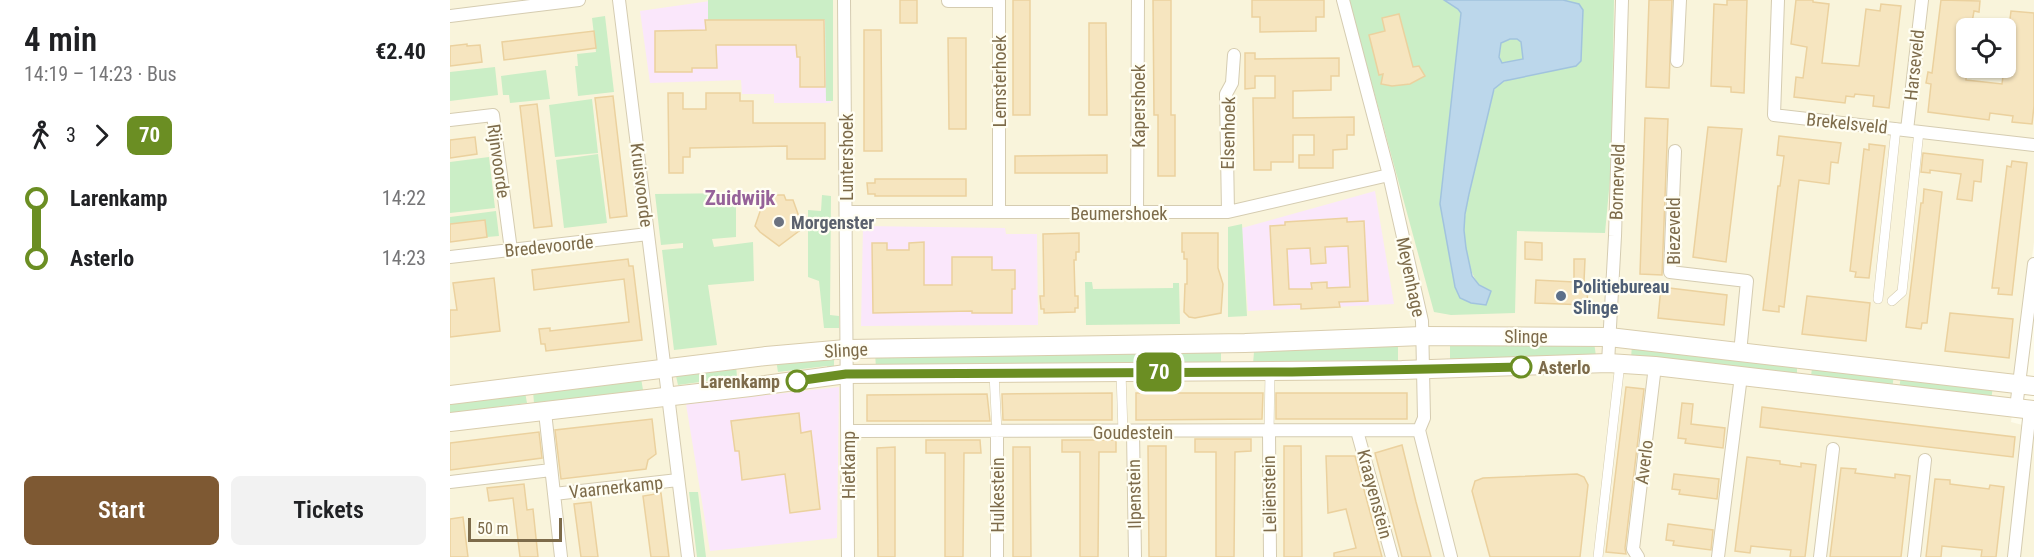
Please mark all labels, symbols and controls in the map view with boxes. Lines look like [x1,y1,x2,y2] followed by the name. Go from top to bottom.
[1956,18,2016,78] map controls
[1956,18,2016,78] button: locate
[24,20,97,59] text: 4 min
[1900,29,1928,101] street label: Harseveld
[989,35,1010,127] street label: Lemsterhoek
[375,39,426,64] text: €2.40
[24,62,177,86] text: 14:19 – 14:23 · Bus
[1128,64,1149,148] street label: Kapershoek
[1217,96,1239,170] street label: Elsenhoek
[1805,108,1889,138] street label: Brekelsveld
[836,113,857,201] street label: Luntershoek
[24,119,57,152] icon: walk
[85,119,118,152] icon: forward
[66,123,76,147] text: 3
[139,123,160,147] text: 70
[483,123,515,199] street label: Rijnvoorde
[626,142,658,228] street label: Kruisvoorde
[1605,144,1629,220] street label: Bornerveld
[70,186,167,211] text: Larenkamp
[382,186,426,210] text: 14:22
[705,186,776,210] district label: Zuidwijk
[1663,197,1684,265] street label: Biezeveld
[1071,203,1167,224] street label: Beumershoek
[791,212,874,233] place label: Morgenster
[772,215,786,229] marker: Morgenster
[504,231,594,261] street label: Bredevoorde
[1392,235,1430,319] street label: Meyenhage
[70,246,134,271] text: Asterlo
[382,246,426,270] text: 14:23
[1573,276,1669,318] place label: Politiebureau Slinge
[1554,289,1568,303] marker: Politiebureau Slinge
[1504,326,1548,347] street label: Slinge
[824,338,868,362] street label: Slinge
[1132,352,1186,392] line badge: 70
[1510,356,1532,378] marker: Asterlo
[1538,357,1591,378] place label: Asterlo
[1148,360,1170,384] text: 70
[786,370,808,392] marker: Larenkamp
[700,371,780,392] place label: Larenkamp
[1093,422,1173,443] street label: Goudestein
[838,431,859,499] street label: Hietkamp
[1631,439,1657,485] street label: Averlo
[1353,447,1397,541] street label: Kraayenstein
[1258,455,1280,533] street label: Leliënstein
[987,457,1008,533] street label: Hulkestein
[1123,459,1145,529] street label: Ilpenstein
[568,472,664,502] street label: Vaarnerkamp
[24,476,219,545] button: Start
[231,476,426,545] button: Tickets
[468,515,562,542] scale bar
[477,519,509,538] text: 50 m

